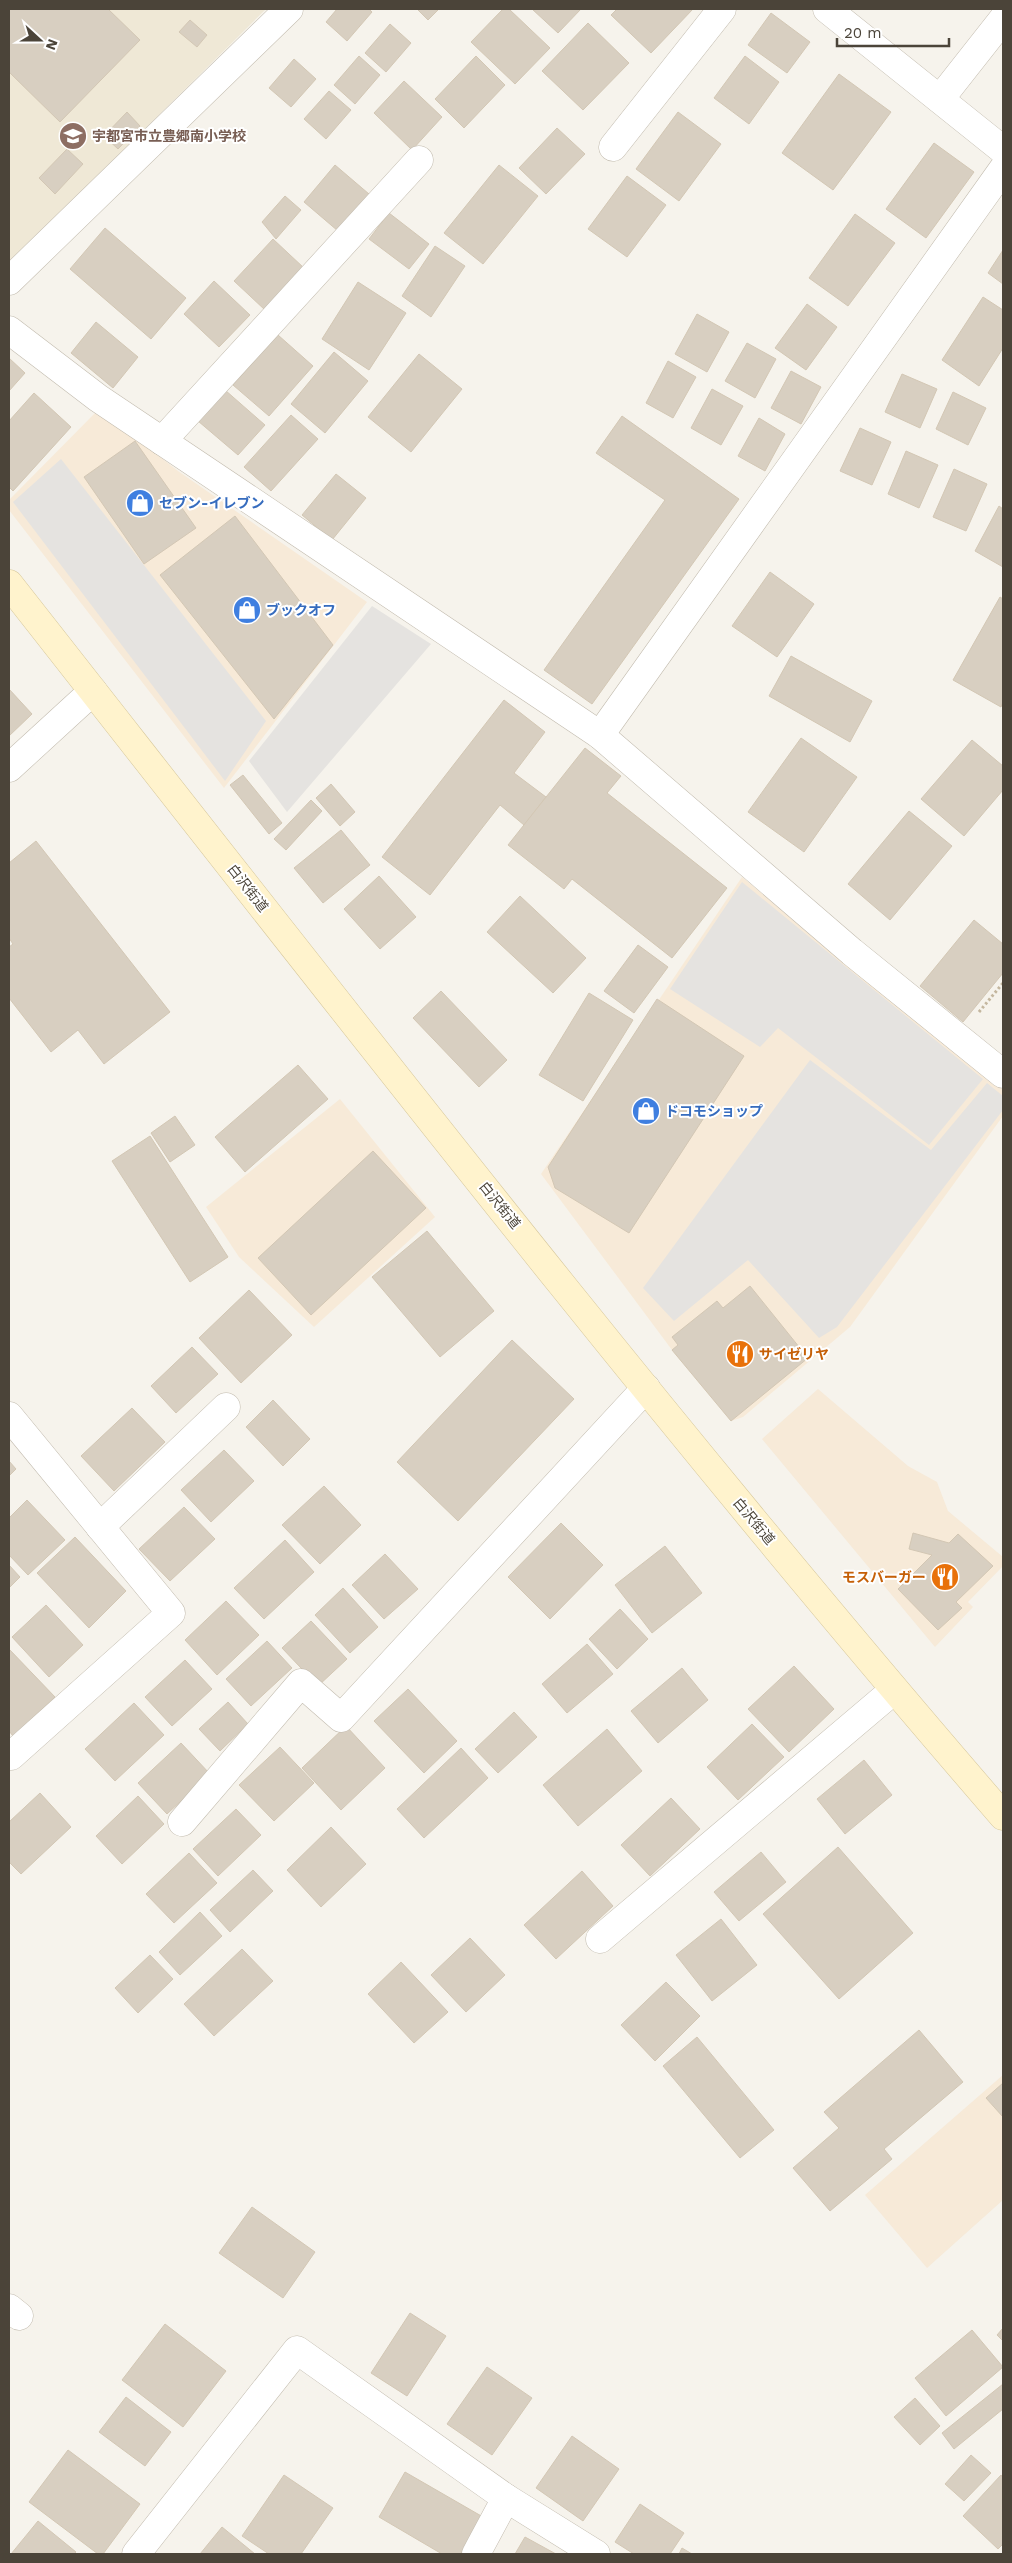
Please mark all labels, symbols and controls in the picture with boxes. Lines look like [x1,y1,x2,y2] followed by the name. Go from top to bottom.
[15,15,65,65] north arrow
[837,15,950,47] scale bar
[844,24,882,42] text: 20 m
[43,37,61,52] text: N
[58,121,88,151] school or university icon: 宇都宮市立豊郷南小学校
[92,128,246,144] place label: 宇都宮市立豊郷南小学校
[125,488,155,518] shop icon: セブン-イレブン
[159,495,264,511] place label: セブン-イレブン
[232,595,262,625] shop icon: ブックオフ
[266,602,336,618] place label: ブックオフ
[224,861,272,915] street label: 白沢街道
[631,1096,661,1126] shop icon: ドコモショップ
[665,1103,763,1119] place label: ドコモショップ
[476,1178,524,1232] street label: 白沢街道
[725,1339,755,1369] restaurant icon: サイゼリヤ
[759,1346,829,1362] place label: サイゼリヤ
[730,1494,778,1548] street label: 白沢街道
[930,1562,960,1592] restaurant icon: モスバーガー
[842,1569,926,1585] place label: モスバーガー

